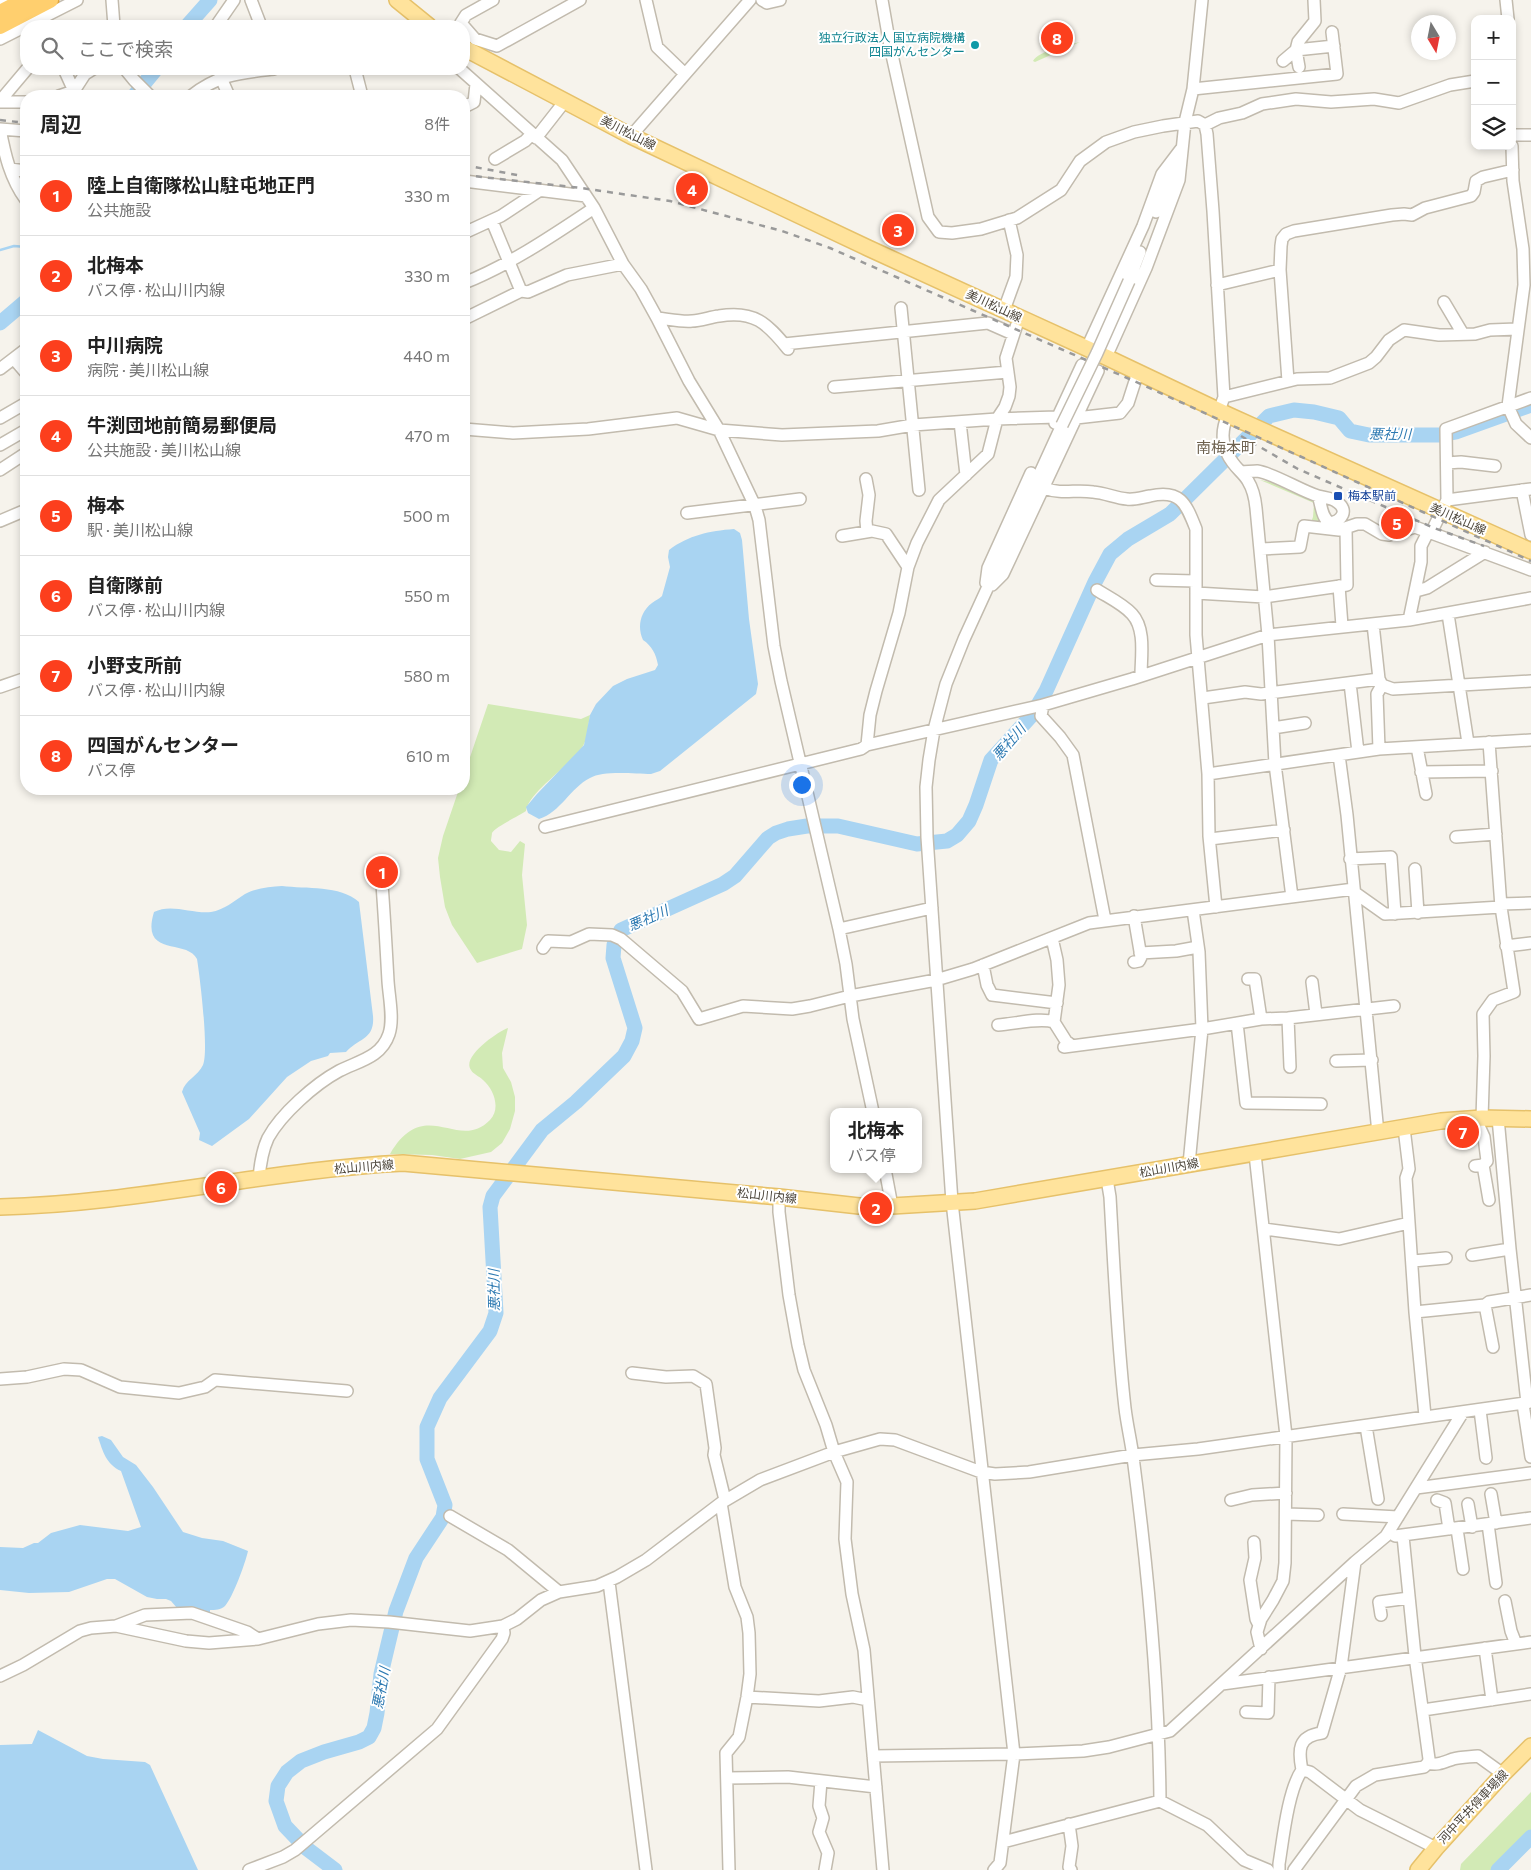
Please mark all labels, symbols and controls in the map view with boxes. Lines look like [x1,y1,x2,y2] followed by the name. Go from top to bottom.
[1411,15,1456,60] north arrow
[1471,15,1516,150] map controls
[1471,15,1516,60] button: +
[1041,19,1073,57] pin: 8
[20,20,470,75] search box
[819,30,965,58] place label: 独立行政法人 国立病院機構 四国がんセンター
[38,34,66,62] icon: search
[78,37,173,60] text: ここで検索
[969,39,981,51] marker: 独立行政法人 国立病院機構 四国がんセンター
[1471,60,1516,105] button: −
[1471,105,1516,150] button: layers
[40,111,82,136] text: 周辺
[599,112,658,152] street label: 美川松山線
[424,114,450,133] text: 8件
[676,170,708,208] pin: 4
[87,173,315,196] text: 陸上自衛隊松山駐屯地正門
[52,186,60,205] text: 1
[404,186,450,205] text: 330 m
[87,200,151,219] text: 公共施設
[882,211,914,249] pin: 3
[87,253,144,276] text: 北梅本
[51,266,61,285] text: 2
[404,266,450,285] text: 330 m
[87,280,225,299] text: バス停 · 松山川内線
[964,286,1025,324] street label: 美川松山線
[87,333,163,356] text: 中川病院
[51,346,61,365] text: 3
[403,346,450,365] text: 440 m
[87,360,209,379] text: 病院 · 美川松山線
[87,413,277,436] text: 牛渕団地前簡易郵便局
[1369,425,1413,442] water label: 悪社川
[51,426,61,445] text: 4
[405,426,450,445] text: 470 m
[1196,438,1256,456] district label: 南梅本町
[87,440,241,459] text: 公共施設 · 美川松山線
[1348,488,1396,502] place label: 梅本駅前
[1332,490,1344,502] marker: 梅本駅前
[87,493,125,516] text: 梅本
[1428,499,1489,537] street label: 美川松山線
[1381,504,1413,542] pin: 5
[51,506,61,525] text: 5
[403,506,450,525] text: 500 m
[87,520,193,539] text: 駅 · 美川松山線
[87,573,163,596] text: 自衛隊前
[51,586,61,605] text: 6
[404,586,450,605] text: 550 m
[87,600,225,619] text: バス停 · 松山川内線
[87,653,182,676] text: 小野支所前
[52,666,60,685] text: 7
[404,666,450,685] text: 580 m
[87,680,225,699] text: バス停 · 松山川内線
[988,719,1030,763] water label: 悪社川
[87,733,239,756] text: 四国がんセンター
[51,746,61,765] text: 8
[406,746,450,765] text: 610 m
[87,760,135,779] text: バス停
[789,772,815,798] your location
[366,853,398,891] pin: 1
[625,900,672,934] water label: 悪社川
[830,1108,922,1173] popup
[1447,1113,1479,1151] pin: 7
[847,1118,905,1141] text: 北梅本
[847,1145,896,1164] text: バス停
[1138,1155,1200,1179] street label: 松山川内線
[333,1156,394,1176] street label: 松山川内線
[205,1168,237,1206] pin: 6
[737,1185,798,1205] street label: 松山川内線
[860,1189,892,1227] pin: 2
[485,1267,502,1311] water label: 悪社川
[368,1664,393,1710] water label: 悪社川
[1434,1766,1510,1846] street label: 河中平井停車場線

